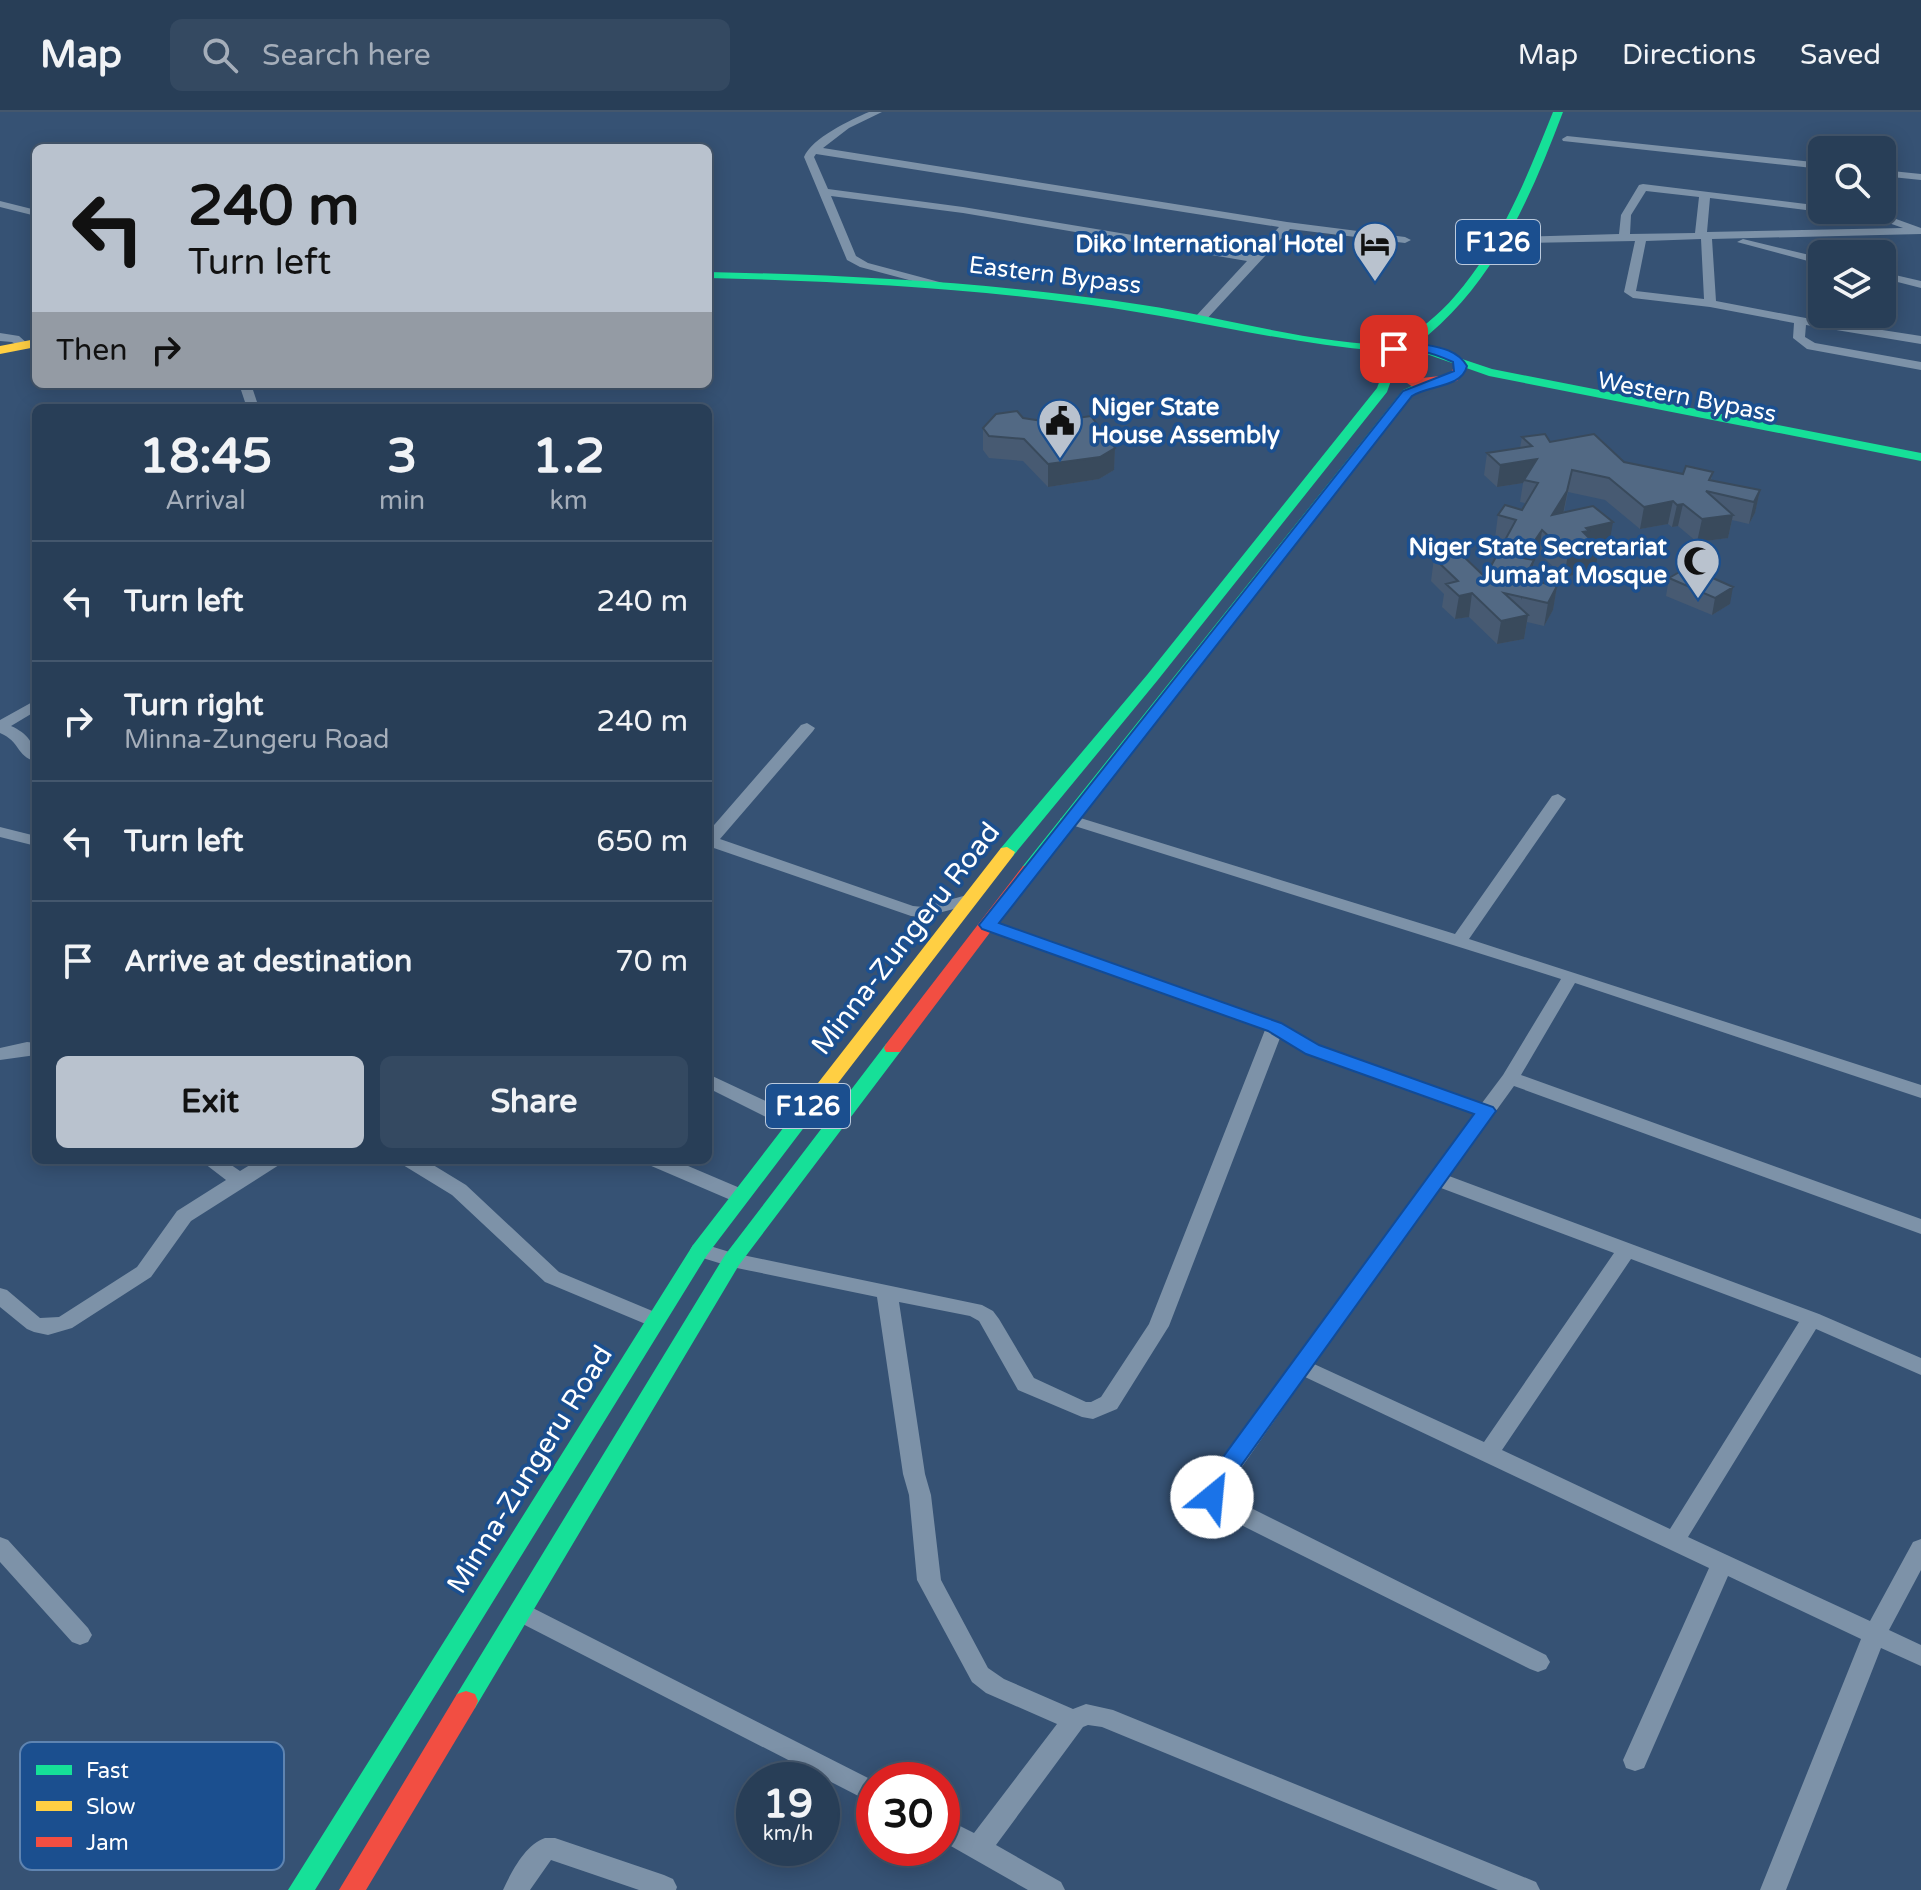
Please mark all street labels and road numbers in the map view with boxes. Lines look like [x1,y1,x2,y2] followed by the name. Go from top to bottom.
[1456,220,1540,264] road number: F126
[967,251,1143,300] street label: Eastern Bypass
[1595,366,1779,429] street label: Western Bypass
[804,815,1007,1062] street label: Minna-Zungeru Road
[766,1084,850,1128] road number: F126
[440,1339,620,1600] street label: Minna-Zungeru Road

